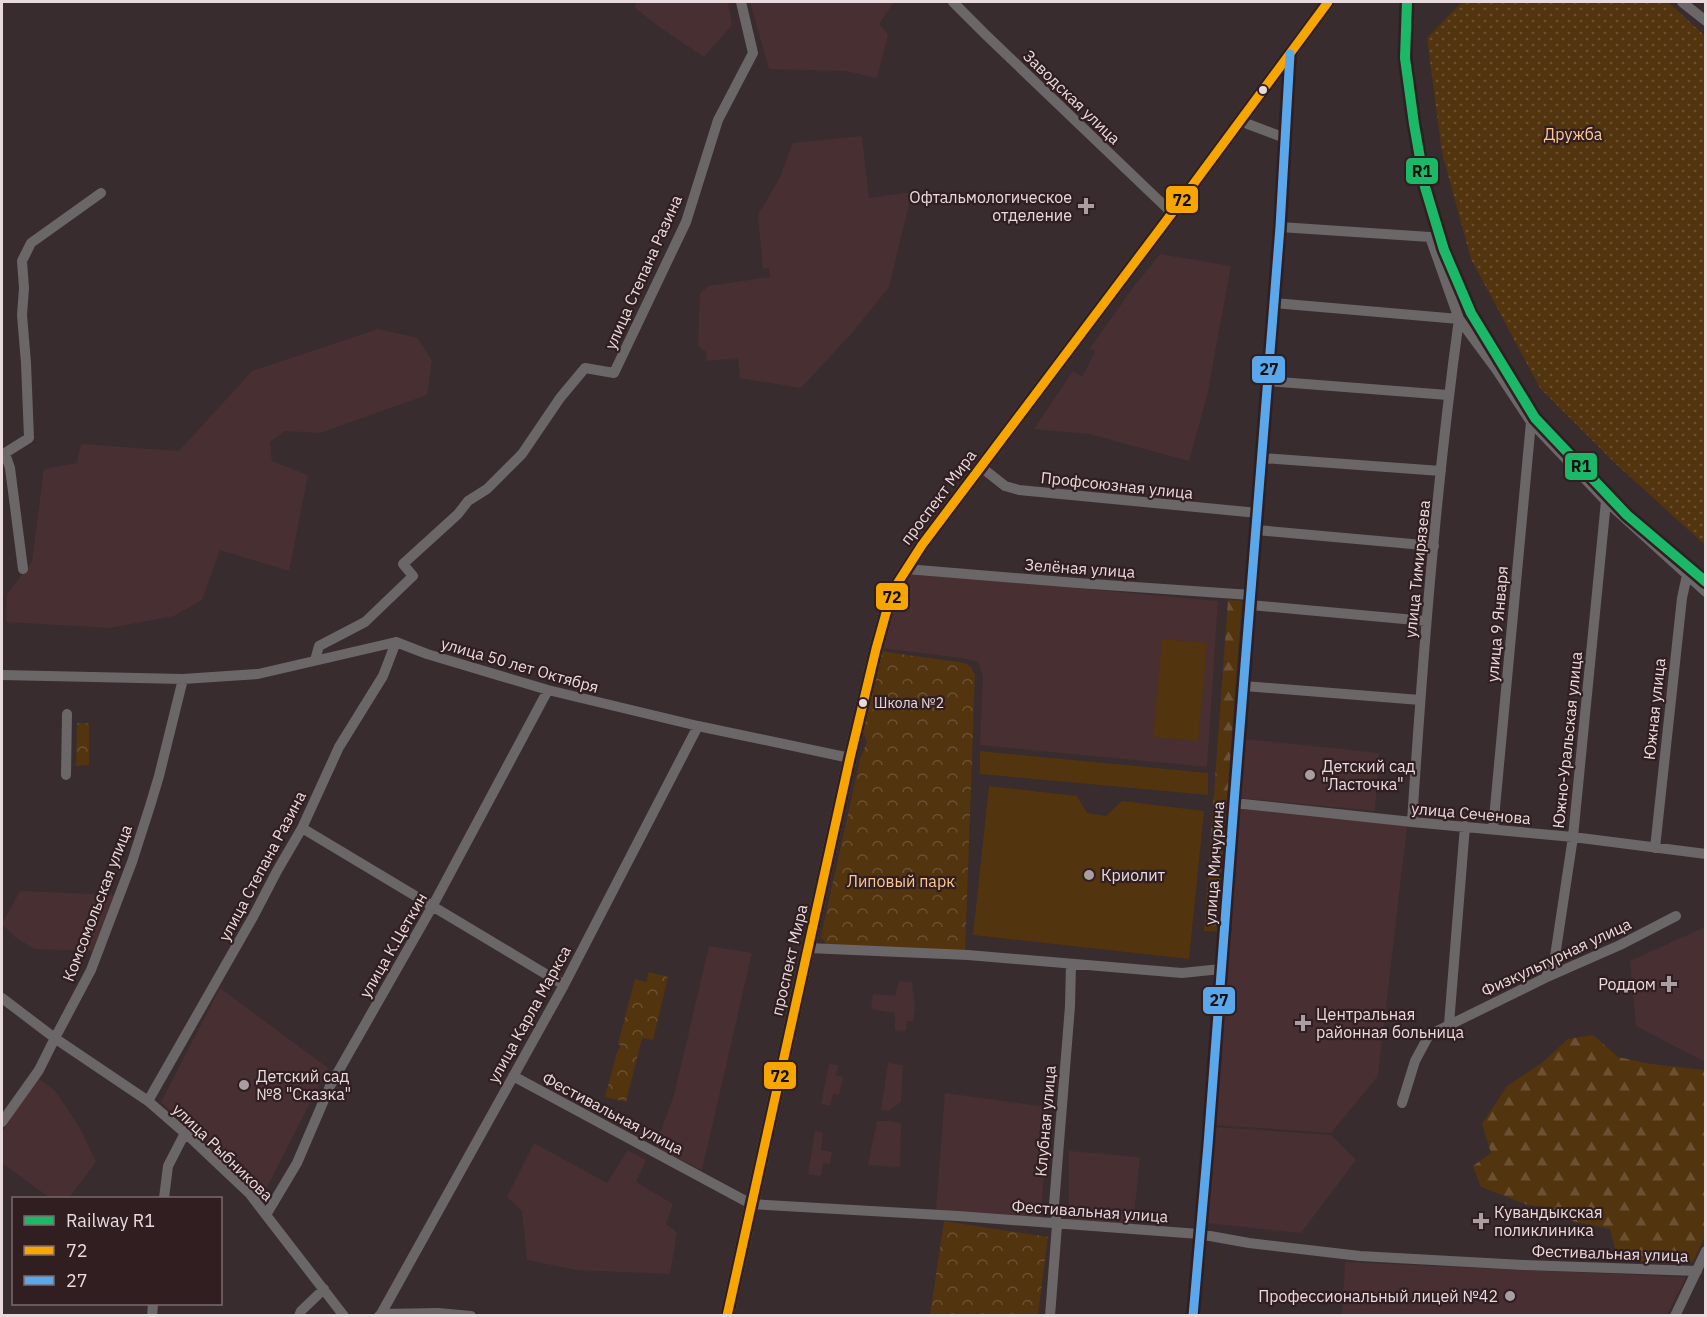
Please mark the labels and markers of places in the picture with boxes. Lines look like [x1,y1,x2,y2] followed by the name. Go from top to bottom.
[1257,84,1269,96] unlabelled marker
[909,187,1072,225] place label: Офтальмологическое отделение
[1077,197,1095,215] marker: Офтальмологическое отделение
[874,694,944,712] place label: Школа №2
[857,697,869,709] marker: Школа №2
[1322,756,1416,794] place label: Детский сад "Ласточка"
[1303,768,1317,782] marker: Детский сад "Ласточка"
[1101,865,1166,885] place label: Криолит
[1082,868,1096,882] marker: Криолит
[1598,974,1656,994] place label: Роддом
[1660,975,1678,993] marker: Роддом
[1316,1004,1465,1042] place label: Центральная районная больница
[1294,1014,1312,1032] marker: Центральная районная больница
[256,1066,351,1104] place label: Детский сад №8 "Сказка"
[237,1078,251,1092] marker: Детский сад №8 "Сказка"
[1494,1202,1602,1240] place label: Кувандыкская поликлиника
[1472,1212,1490,1230] marker: Кувандыкская поликлиника
[1258,1286,1498,1306] place label: Профессиональный лицей №42
[1503,1289,1517,1303] marker: Профессиональный лицей №42

